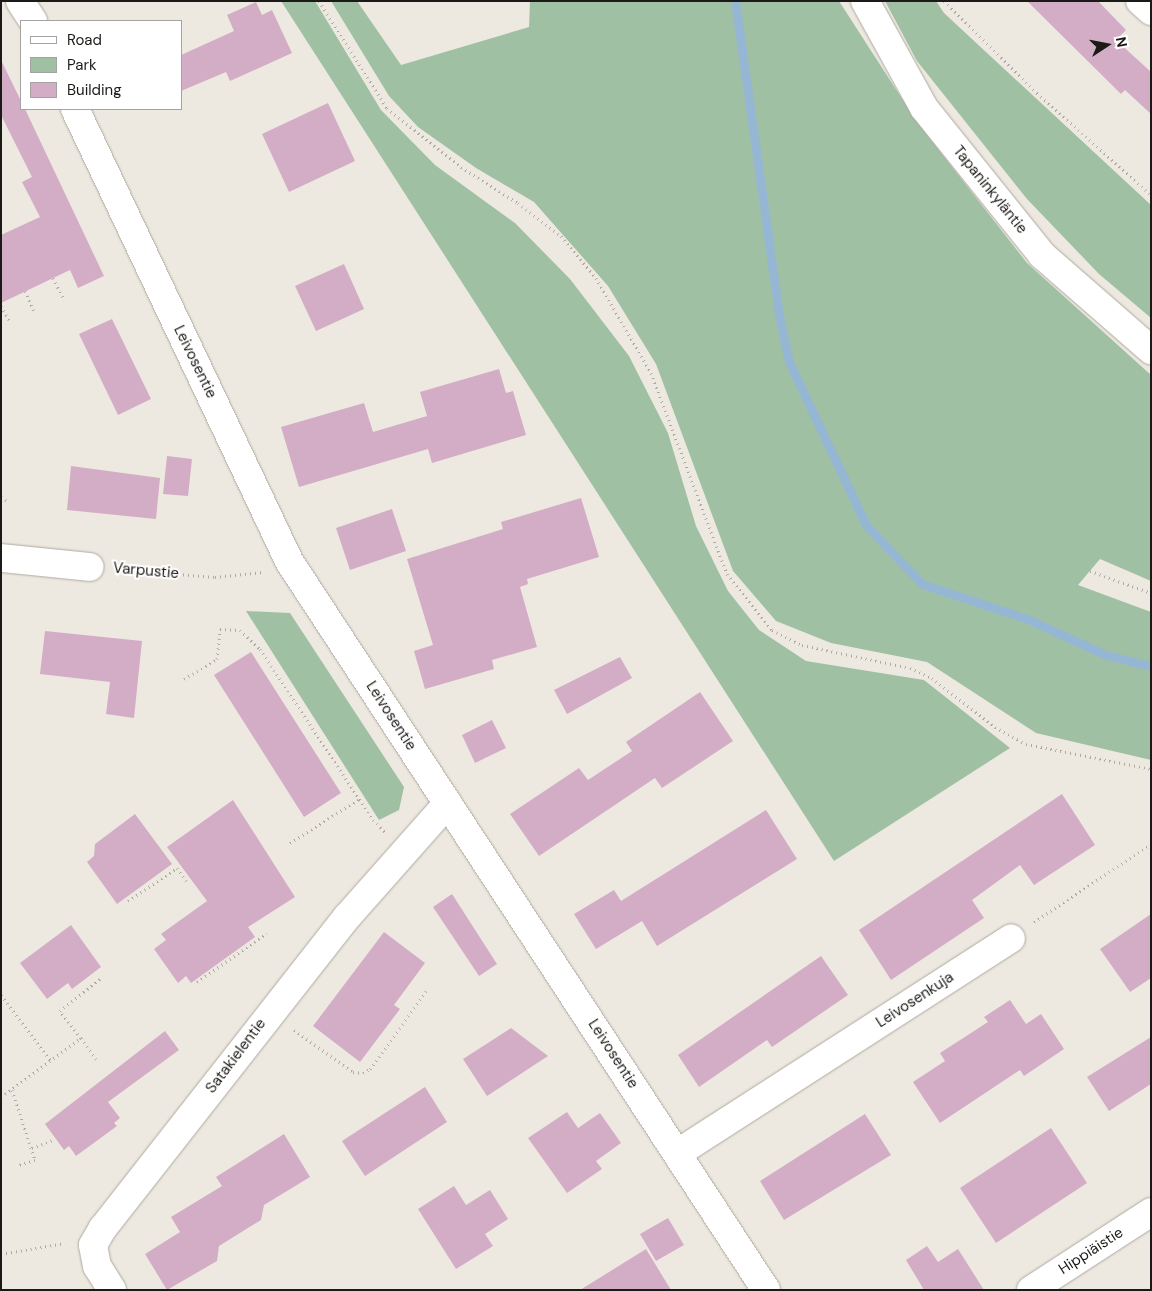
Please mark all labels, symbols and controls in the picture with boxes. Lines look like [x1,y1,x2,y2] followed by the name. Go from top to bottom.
[20,20,182,110] legend
[1082,20,1132,70] north arrow
[67,30,102,50] text: Road
[1112,35,1132,49] text: N
[67,55,97,75] text: Park
[67,80,122,100] text: Building
[949,142,1031,238] street label: Tapaninkyläntie
[170,323,220,401] street label: Leivosentie
[112,559,180,583] street label: Varpustie
[362,678,420,754] street label: Leivosentie
[873,968,957,1032] street label: Leivosenkuja
[202,1015,270,1097] street label: Satakielentie
[584,1016,642,1092] street label: Leivosentie
[1055,1224,1127,1278] street label: Hippiäistie

